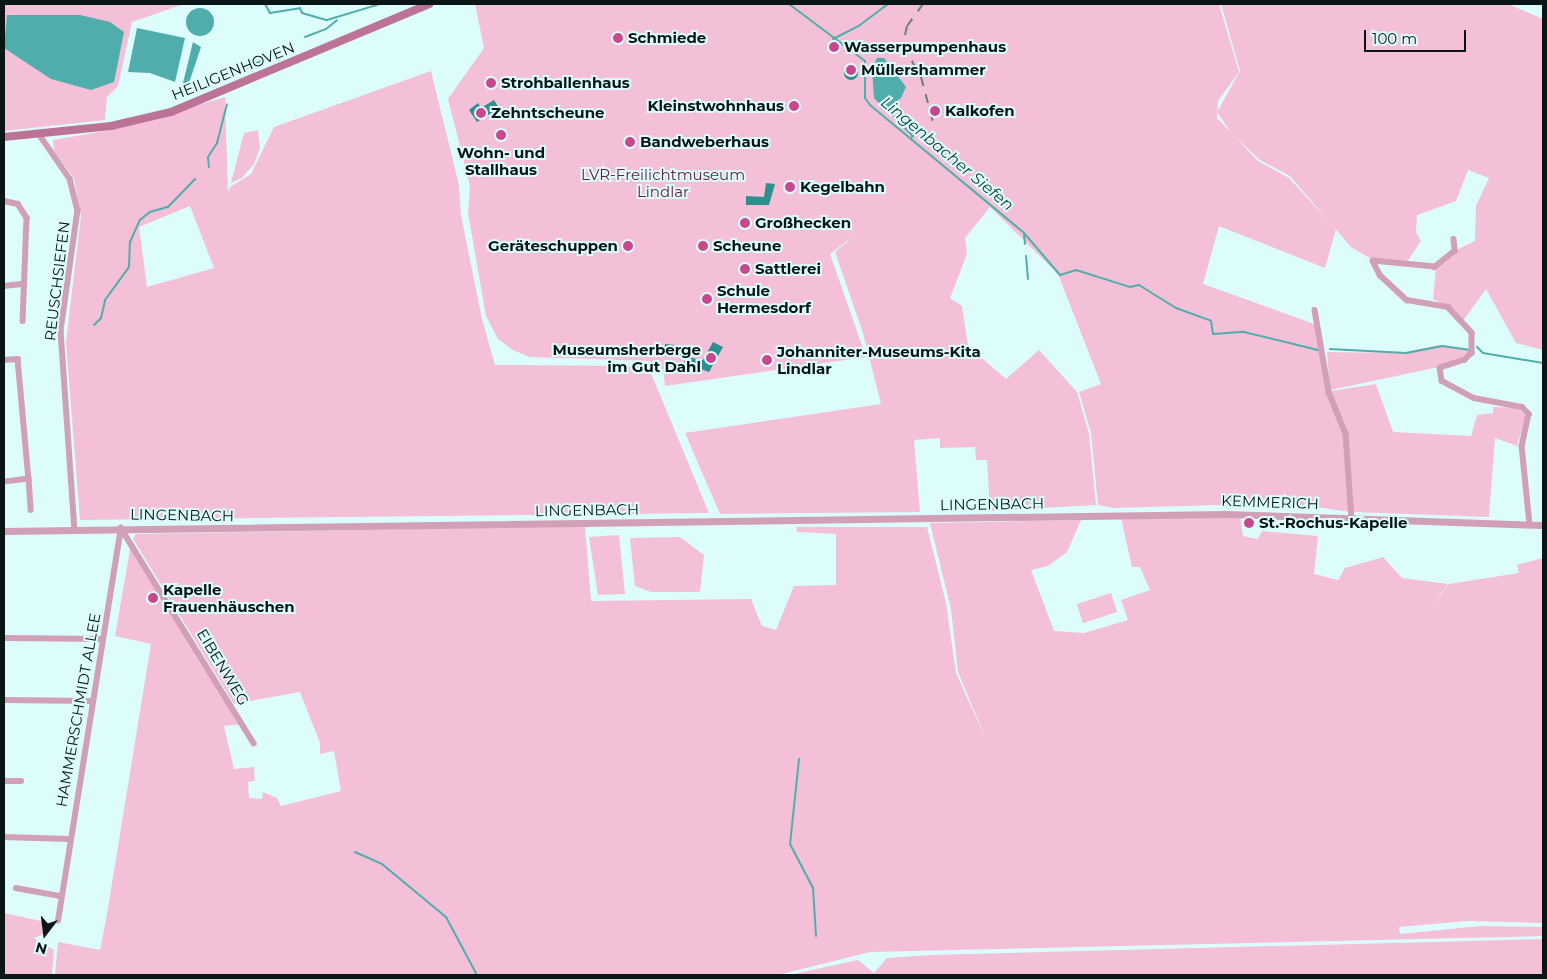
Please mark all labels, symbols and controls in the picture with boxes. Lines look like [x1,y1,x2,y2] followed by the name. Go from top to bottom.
[1367,20,1470,52] scale bar
[628,29,706,47] place label: Schmiede
[1372,29,1417,48] text: 100 m
[612,32,624,44] marker: Schmiede
[169,38,297,104] street label: HEILIGENHOVEN
[844,38,1006,56] place label: Wasserpumpenhaus
[828,41,840,53] marker: Wasserpumpenhaus
[861,61,986,79] place label: Müllershammer
[845,64,857,76] marker: Müllershammer
[501,74,630,92] place label: Strohballenhaus
[485,77,497,89] marker: Strohballenhaus
[877,93,1017,215] water label: Lingenbacher Siefen
[647,97,784,115] place label: Kleinstwohnhaus
[788,100,800,112] marker: Kleinstwohnhaus
[945,102,1015,120] place label: Kalkofen
[491,104,605,122] place label: Zehntscheune
[929,105,941,117] marker: Kalkofen
[475,107,487,119] marker: Zehntscheune
[495,129,507,141] marker: Wohn- und Stallhaus
[640,133,769,151] place label: Bandweberhaus
[624,136,636,148] marker: Bandweberhaus
[457,143,545,178] place label: Wohn- und Stallhaus
[581,165,745,200] park label: LVR-Freilichtmuseum Lindlar
[800,178,885,196] place label: Kegelbahn
[784,181,796,193] marker: Kegelbahn
[755,214,851,232] place label: Großhecken
[739,217,751,229] marker: Großhecken
[41,220,73,342] street label: REUSCHSIEFEN
[488,237,618,255] place label: Geräteschuppen
[713,237,781,255] place label: Scheune
[622,240,634,252] marker: Geräteschuppen
[697,240,709,252] marker: Scheune
[755,260,821,278] place label: Sattlerei
[739,263,751,275] marker: Sattlerei
[717,281,811,316] place label: Schule Hermesdorf
[701,293,713,305] marker: Schule Hermesdorf
[553,340,701,375] place label: Museumsherberge im Gut Dahl
[777,342,981,377] place label: Johanniter-Museums-Kita Lindlar
[705,352,717,364] marker: Museumsherberge im Gut Dahl
[761,354,773,366] marker: Johanniter-Museums-Kita Lindlar
[1221,491,1319,513] street label: KEMMERICH
[940,494,1044,514] street label: LINGENBACH
[535,500,639,520] street label: LINGENBACH
[130,505,234,525] street label: LINGENBACH
[1259,514,1407,532] place label: St.-Rochus-Kapelle
[1243,517,1255,529] marker: St.-Rochus-Kapelle
[163,580,295,615] place label: Kapelle Frauenhäuschen
[147,592,159,604] marker: Kapelle Frauenhäuschen
[52,612,104,808] street label: HAMMERSCHMIDT ALLEE
[193,626,253,708] street label: EIBENWEG
[20,909,70,959] north arrow
[33,938,49,959] text: N

